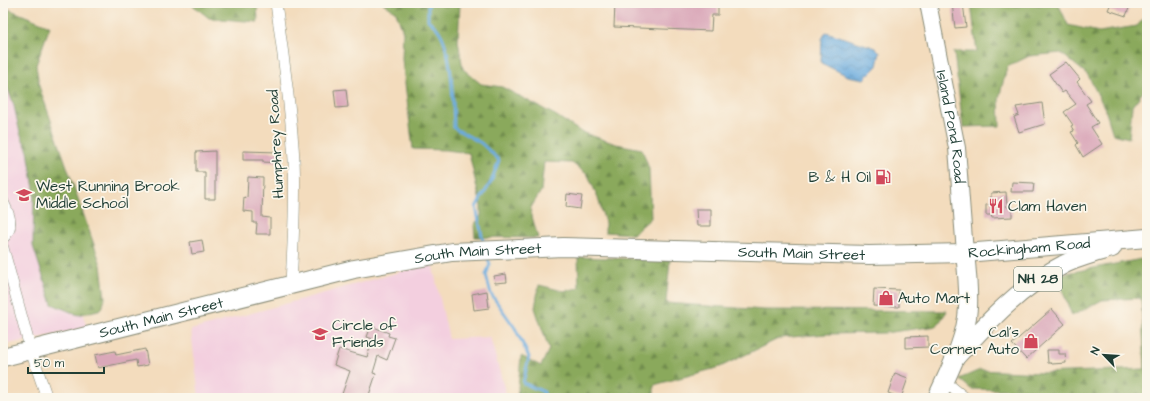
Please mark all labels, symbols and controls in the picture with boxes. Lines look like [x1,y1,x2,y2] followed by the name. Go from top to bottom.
[931,68,970,184] street label: Island Pond Road
[263,89,290,199] street label: Humphrey Road
[809,167,871,188] place label: B & H Oil
[874,168,892,186] fuel station icon: B & H Oil
[36,176,180,214] place label: West Running Brook Middle School
[15,186,33,204] school or university icon: West Running Brook Middle School
[1008,196,1087,217] place label: Clam Haven
[987,197,1005,215] restaurant icon: Clam Haven
[967,232,1091,263] street label: Rockingham Road
[413,237,542,269] street label: South Main Street
[738,241,865,265] street label: South Main Street
[1014,267,1062,291] road number: NH 28
[898,288,970,309] place label: Auto Mart
[877,289,895,307] shop icon: Auto Mart
[97,292,225,343] street label: South Main Street
[332,315,397,353] place label: Circle of Friends
[930,322,1020,360] place label: Cal's Corner Auto
[311,325,329,343] school or university icon: Circle of Friends
[1022,332,1040,350] shop icon: Cal's Corner Auto
[1084,335,1124,375] north arrow
[1087,345,1104,357] text: N
[28,349,104,375] scale bar
[34,355,65,372] text: 50 m

